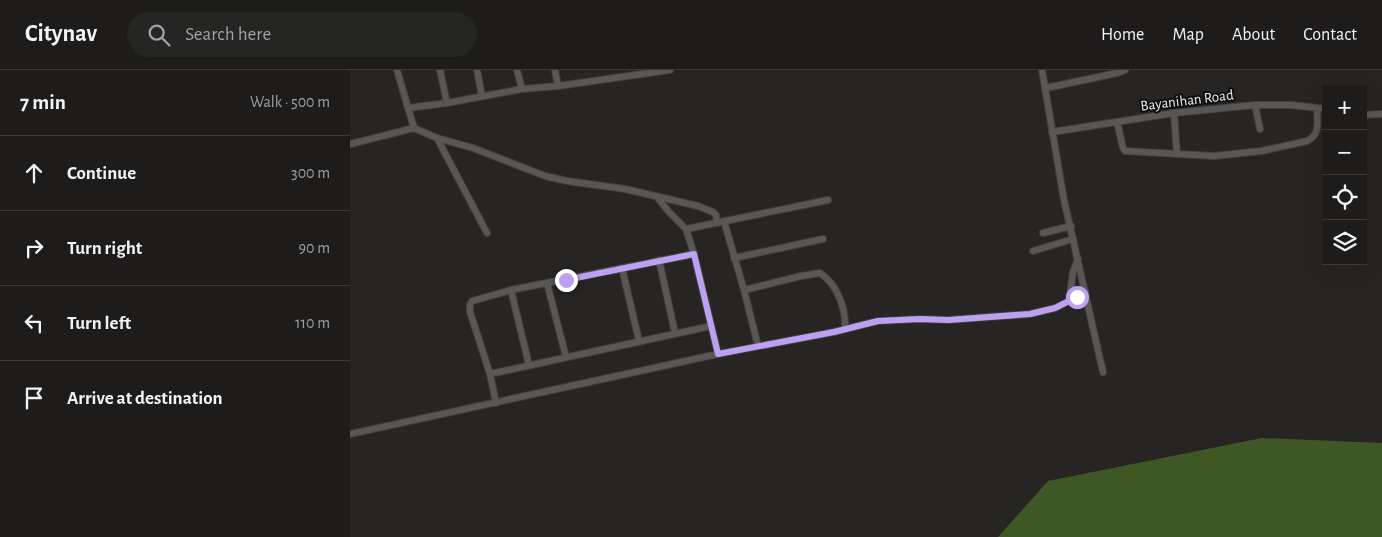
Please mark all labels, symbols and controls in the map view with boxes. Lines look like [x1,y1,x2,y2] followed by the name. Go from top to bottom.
[127,12,477,57] search box
[145,21,173,49] icon: search
[25,22,97,46] text: Citynav
[185,25,271,44] text: Search here
[1101,26,1144,44] text: Home
[1172,26,1204,44] text: Map
[1232,26,1275,44] text: About
[1303,26,1357,44] text: Contact
[1322,85,1367,265] map controls
[1322,85,1367,130] button: +
[1140,87,1235,114] street label: Bayanihan Road
[20,92,66,113] text: 7 min
[250,94,330,110] text: Walk · 500 m
[1322,130,1367,175] button: −
[20,159,48,187] icon: ahead
[67,164,136,183] text: Continue
[291,165,330,181] text: 300 m
[1322,175,1367,220] button: locate
[1322,220,1367,265] button: layers
[20,234,48,262] icon: right
[67,239,142,258] text: Turn right
[299,240,330,256] text: 90 m
[555,269,578,292] route end
[1066,286,1089,309] route start
[20,309,48,337] icon: left
[67,314,131,333] text: Turn left
[295,315,330,331] text: 110 m
[20,384,48,412] icon: arrive
[67,389,223,408] text: Arrive at destination

